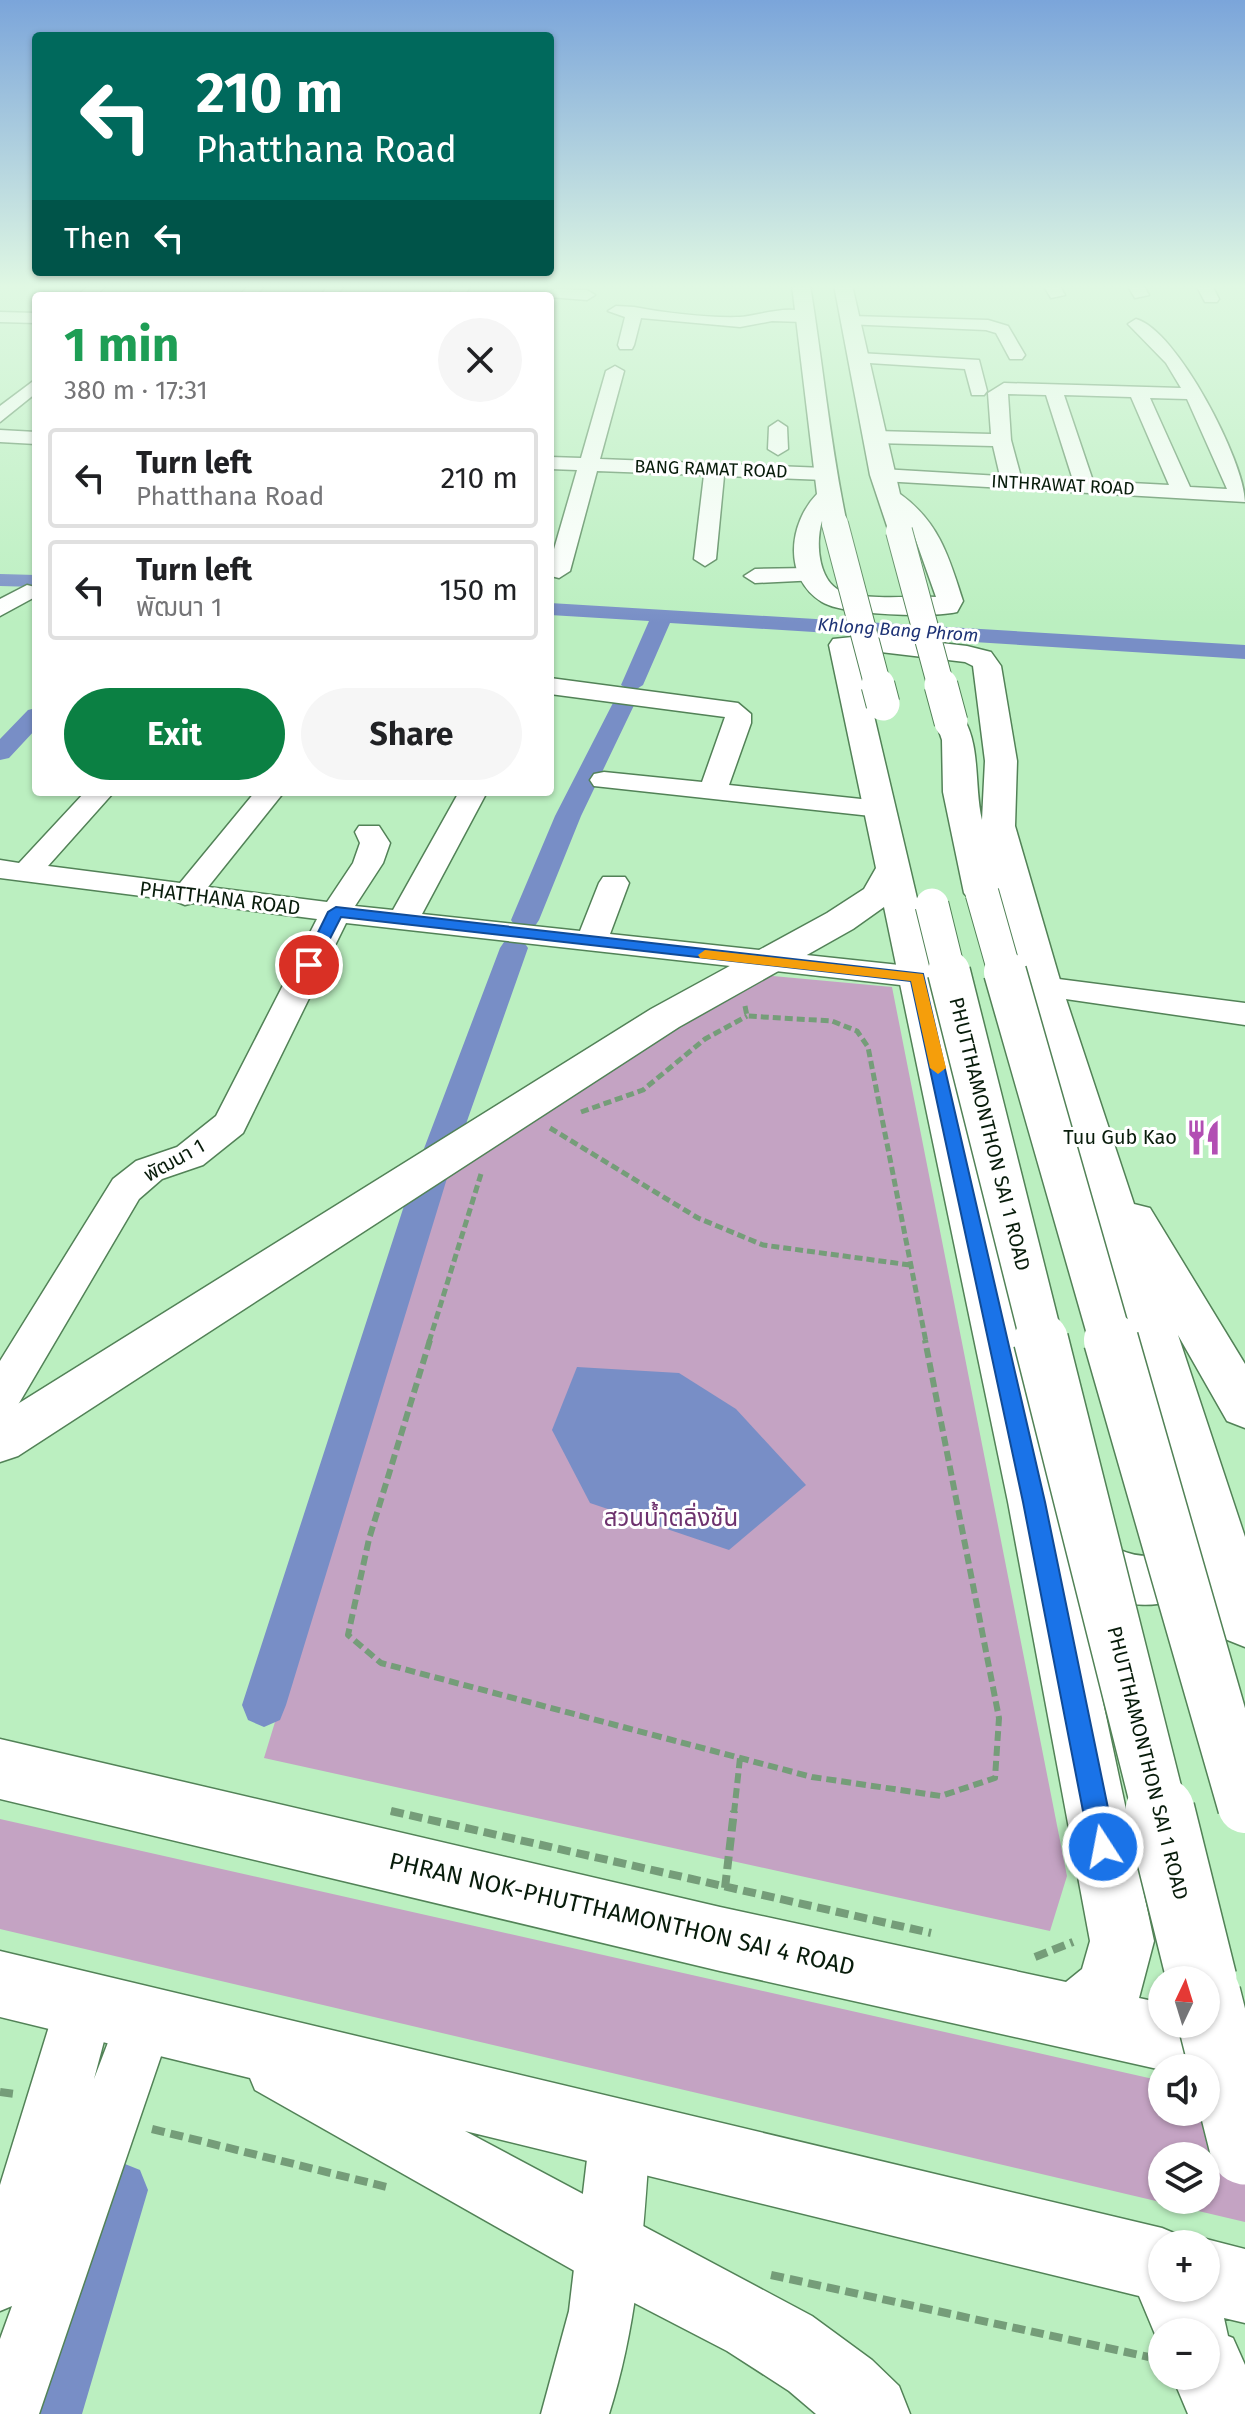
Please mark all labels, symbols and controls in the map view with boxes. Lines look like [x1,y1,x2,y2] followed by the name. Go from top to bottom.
[196,60,343,127] text: 210 m
[64,64,168,168] icon: left
[196,128,457,172] text: Phatthana Road
[147,216,191,260] icon: left
[64,220,131,256] text: Then
[64,316,179,374] text: 1 min
[438,318,522,402] button: close
[64,375,208,406] text: 380 m · 17:31
[136,445,252,481] text: Turn left
[634,455,788,483] street label: BANG RAMAT ROAD
[68,456,112,500] icon: left
[441,460,518,496] text: 210 m
[991,470,1135,500] street label: INTHRAWAT ROAD
[136,481,324,512] text: Phatthana Road
[136,552,252,588] text: Turn left
[68,568,112,612] icon: left
[440,572,518,608] text: 150 m
[136,592,222,623] text: พัฒนา 1
[817,613,979,647] water label: Khlong Bang Phrom
[64,688,285,780] button: Exit
[301,688,522,780] button: Share
[138,876,302,920] street label: PHATTHANA ROAD
[275,931,343,999] pin
[287,943,331,987] icon: arrive
[944,995,1036,1273] street label: PHUTTHAMONTHON SAI 1 ROAD
[1184,1118,1222,1156] restaurant icon: Tuu Gub Kao
[1063,1125,1177,1149] place label: Tuu Gub Kao
[139,1133,209,1187] street label: พัฒนา 1
[604,1501,738,1532] park label: สวนน้ำตลิ่งชัน
[1102,1624,1194,1902] street label: PHUTTHAMONTHON SAI 1 ROAD
[1061,1805,1145,1889] position arrow
[386,1847,858,1981] street label: PHRAN NOK-PHUTTHAMONTHON SAI 4 ROAD
[1148,1966,1220,2038] north arrow
[1148,1966,1220,2390] map controls
[1148,2054,1220,2126] button: sound
[1148,2142,1220,2214] button: layers
[1148,2230,1220,2302] button: +
[1148,2318,1220,2390] button: −

